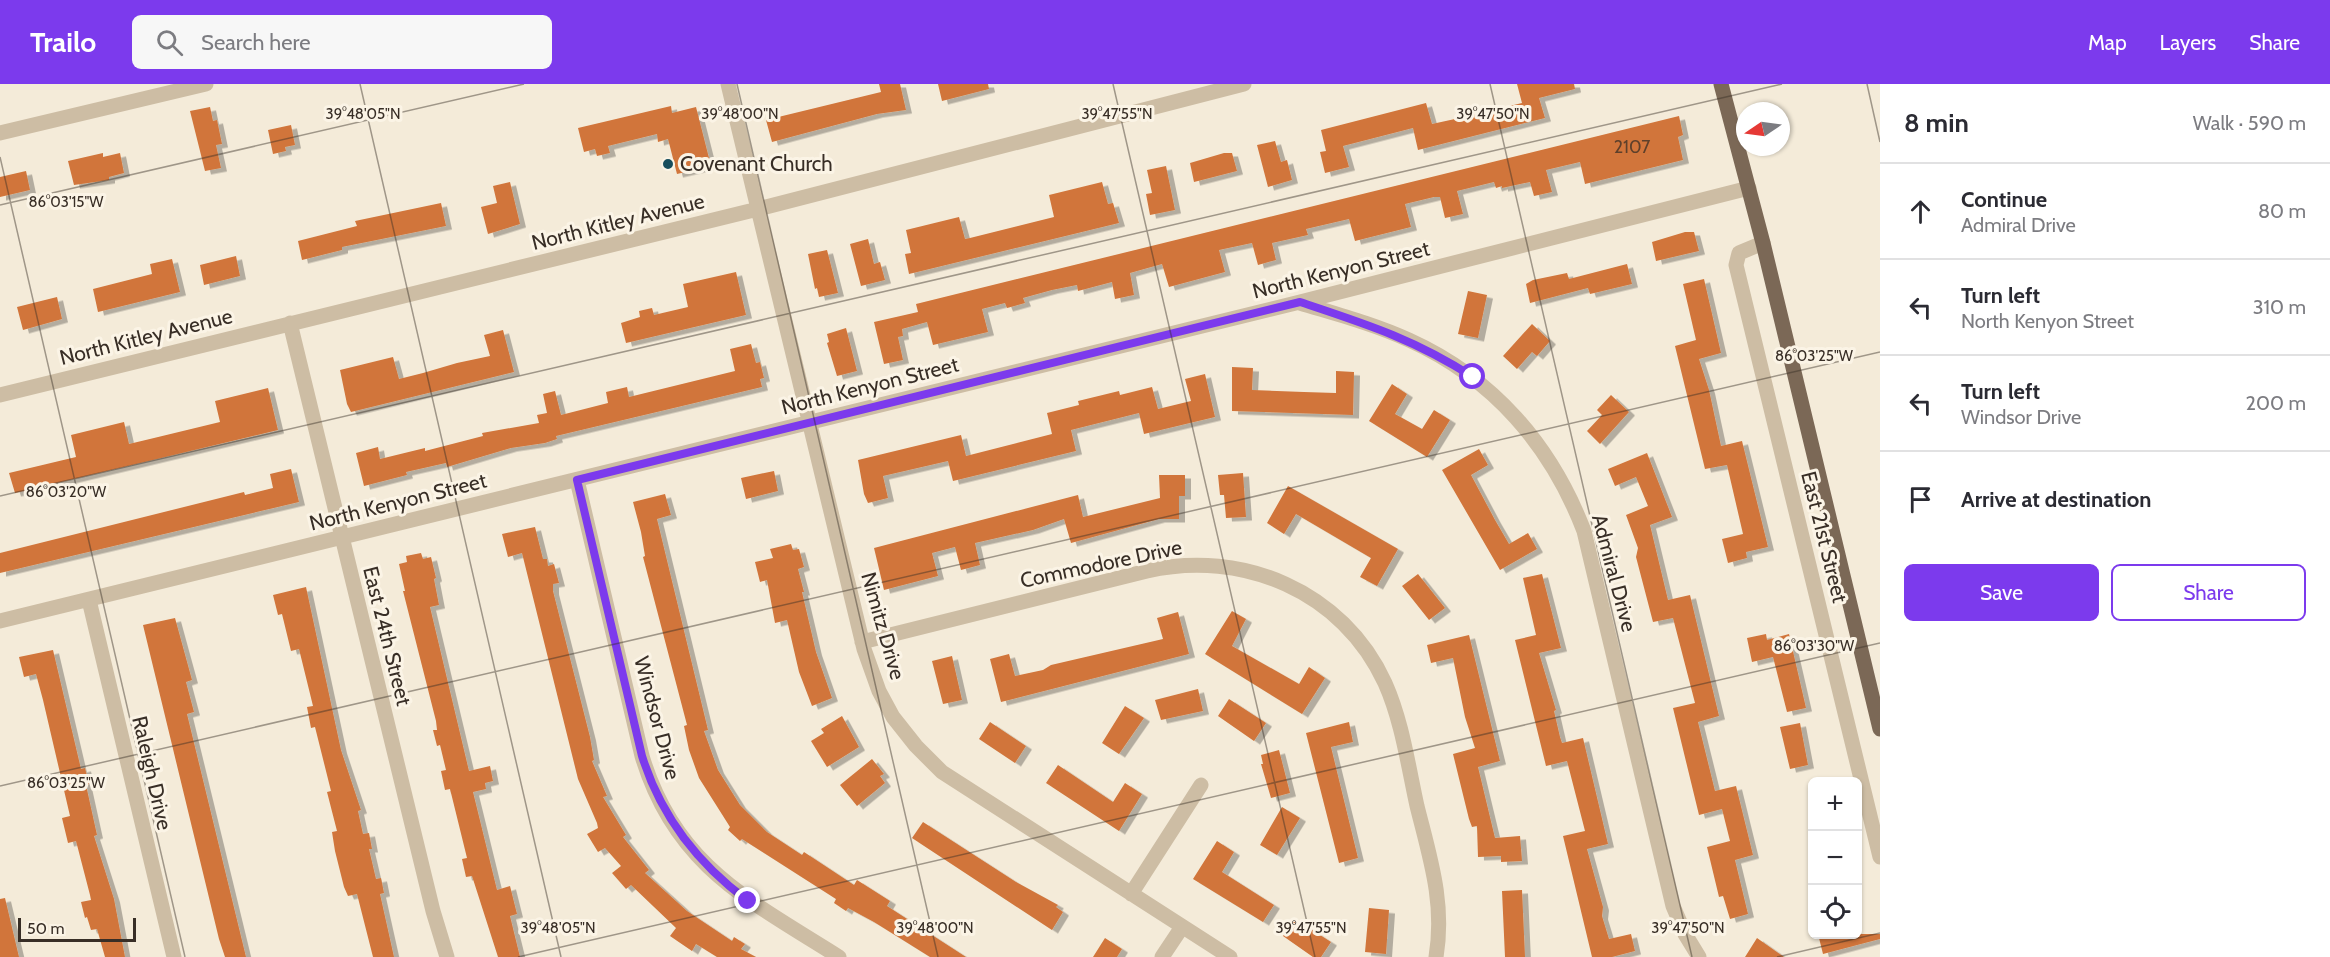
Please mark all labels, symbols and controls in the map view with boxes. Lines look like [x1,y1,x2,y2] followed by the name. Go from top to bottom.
[132,15,552,69] search box
[30,25,96,59] text: Trailo
[153,26,186,59] icon: search
[201,29,310,56] text: Search here
[2088,30,2127,55] text: Map
[2160,30,2216,55] text: Layers
[2249,30,2300,55] text: Share
[1736,102,1790,156] north arrow
[326,105,400,123] text: 39°48'05"N
[701,105,779,123] text: 39°48'00"N
[1081,105,1153,123] text: 39°47'55"N
[1456,105,1530,123] text: 39°47'50"N
[1904,107,1969,139] text: 8 min
[2193,111,2306,135] text: Walk · 590 m
[1614,136,1650,158] house number: 2107
[680,151,833,176] place label: Covenant Church
[661,157,675,171] marker: Covenant Church
[1961,186,2047,213] text: Continue
[529,188,707,255] street label: North Kitley Avenue
[29,193,104,211] text: 86°03'15"W
[1904,195,1937,228] icon: ahead
[2258,199,2306,223] text: 80 m
[1961,213,2076,237] text: Admiral Drive
[1250,235,1432,304] street label: North Kenyon Street
[1961,282,2040,309] text: Turn left
[1904,291,1937,324] icon: left
[2253,295,2306,319] text: 310 m
[57,303,235,370] street label: North Kitley Avenue
[1961,309,2134,333] text: North Kenyon Street
[1775,347,1854,365] text: 86°03'25"W
[779,351,961,420] street label: North Kenyon Street
[1459,363,1485,389] route start
[1961,378,2040,405] text: Turn left
[1904,387,1937,420] icon: left
[2246,391,2306,415] text: 200 m
[1961,405,2081,429] text: Windsor Drive
[307,467,489,536] street label: North Kenyon Street
[1796,469,1853,605] street label: East 21st Street
[26,483,107,501] text: 86°03'20"W
[1904,483,1937,516] icon: arrive
[1961,486,2151,513] text: Arrive at destination
[1587,511,1642,635] street label: Admiral Drive
[1018,534,1184,593] street label: Commodore Drive
[358,564,417,708] street label: East 24th Street
[1904,564,2099,621] button: Save
[2111,564,2306,621] button: Share
[856,569,911,683] street label: Nimitz Drive
[1774,637,1855,655] text: 86°03'30"W
[629,654,686,782] street label: Windsor Drive
[127,713,178,833] street label: Raleigh Drive
[27,774,106,792] text: 86°03'25"W
[1808,777,1862,939] map controls
[1808,777,1862,831] button: +
[1808,831,1862,885] button: −
[1808,885,1862,939] button: locate
[734,887,760,913] route end
[18,915,136,942] scale bar
[27,919,64,938] text: 50 m
[521,919,595,937] text: 39°48'05"N
[896,919,974,937] text: 39°48'00"N
[1275,919,1347,937] text: 39°47'55"N
[1651,919,1725,937] text: 39°47'50"N

